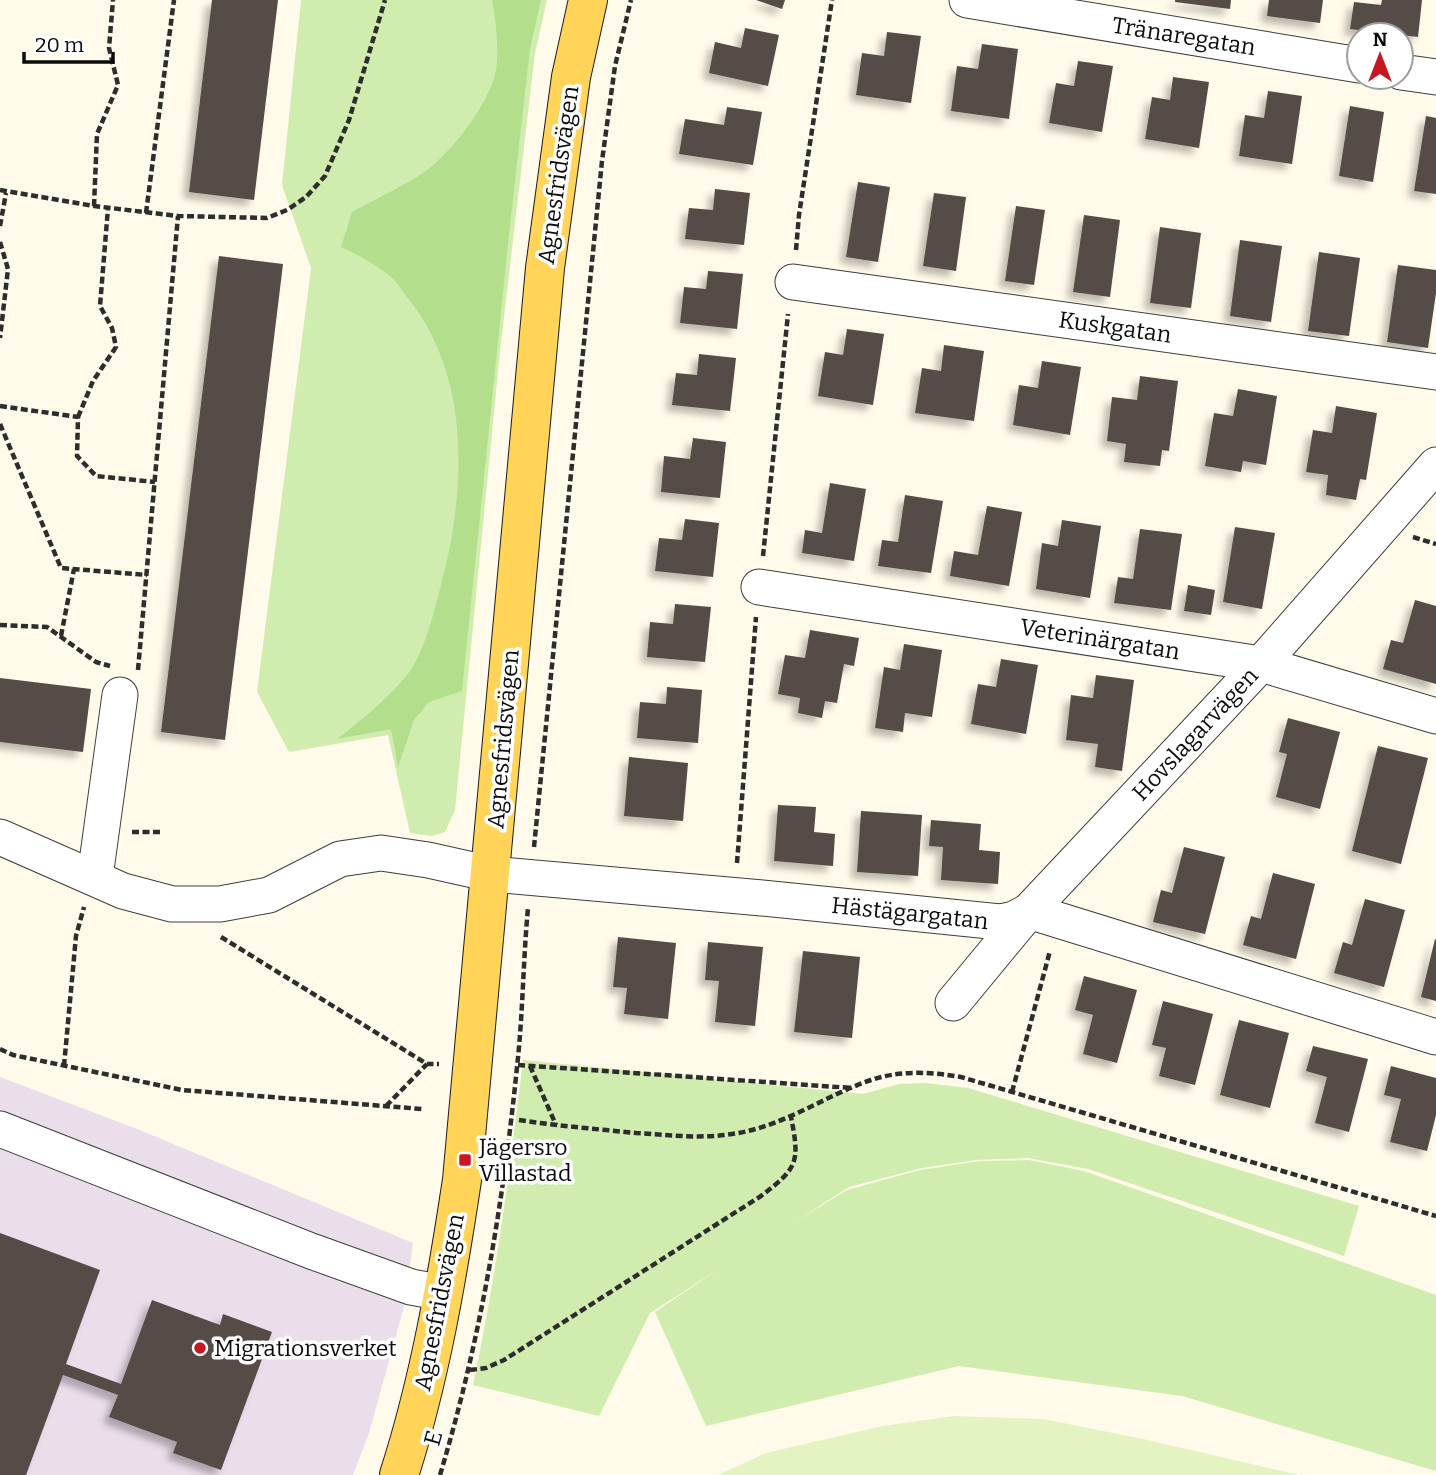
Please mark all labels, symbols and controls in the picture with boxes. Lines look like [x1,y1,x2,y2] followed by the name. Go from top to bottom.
[1110,11,1258,61] street label: Tränaregatan
[24,21,114,65] scale bar
[1345,21,1415,91] north arrow
[1373,28,1388,51] text: N
[35,32,84,58] text: 20 m
[532,84,584,266] street label: Agnesfridsvägen
[1057,305,1174,349] street label: Kuskgatan
[1018,613,1182,666] street label: Veterinärgatan
[481,648,525,830] street label: Agnesfridsvägen
[1126,661,1264,806] street label: Hovslagarvägen
[830,891,990,935] street label: Hästägargatan
[478,1133,572,1187] place label: Jägersro Villastad
[457,1152,473,1168] marker: Jägersro Villastad
[408,1211,470,1393] street label: Agnesfridsvägen
[214,1334,397,1362] place label: Migrationsverket
[192,1340,208,1356] marker: Migrationsverket
[418,1427,448,1449] street label: E

